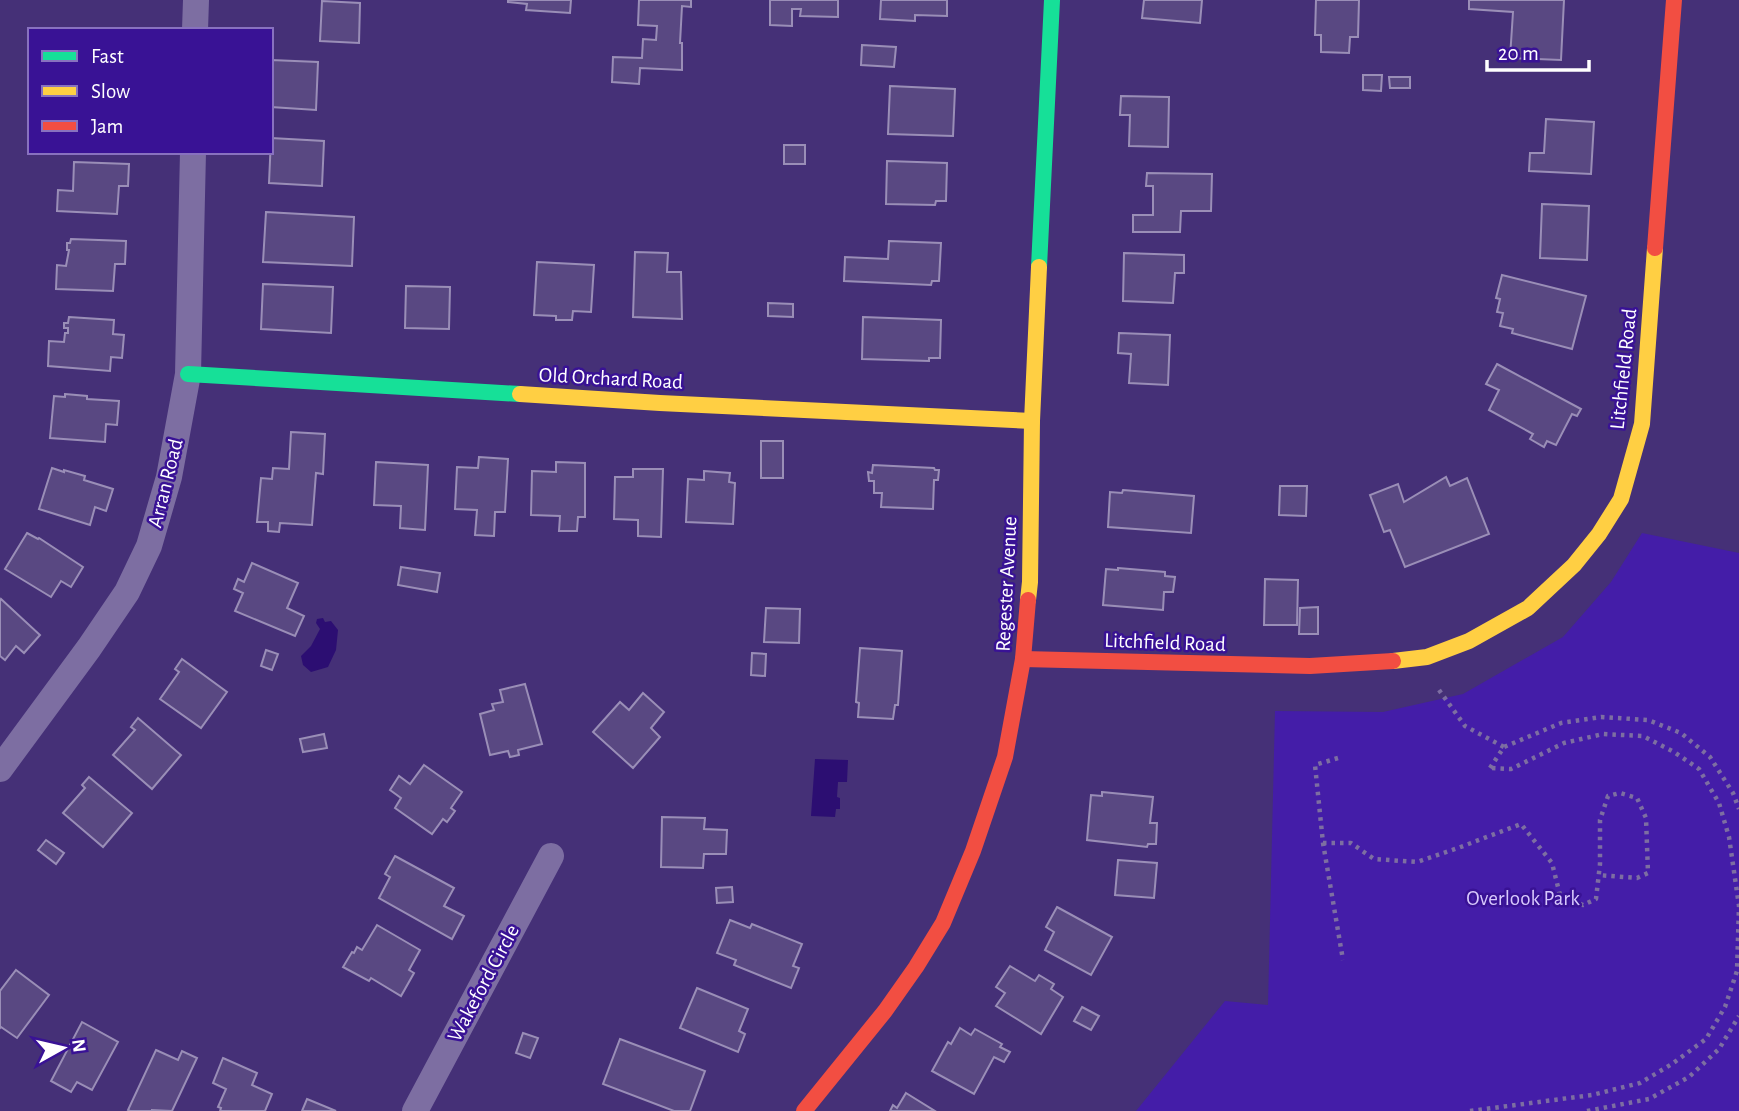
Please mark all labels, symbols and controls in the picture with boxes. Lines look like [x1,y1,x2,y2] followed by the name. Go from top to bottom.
[28,28,273,154] legend
[1487,28,1588,72] scale bar
[1498,43,1539,64] text: 20 m
[91,46,124,67] text: Fast
[91,81,130,102] text: Slow
[91,116,123,137] text: Jam
[1607,307,1640,431] street label: Litchfield Road
[538,364,684,393] street label: Old Orchard Road
[144,436,187,530] street label: Arran Road
[992,516,1021,652] street label: Regester Avenue
[1104,630,1226,655] street label: Litchfield Road
[1466,888,1580,909] park label: Overlook Park
[444,921,523,1045] street label: Wakeford Circle
[28,1013,98,1083] north arrow
[68,1038,89,1054] text: N

